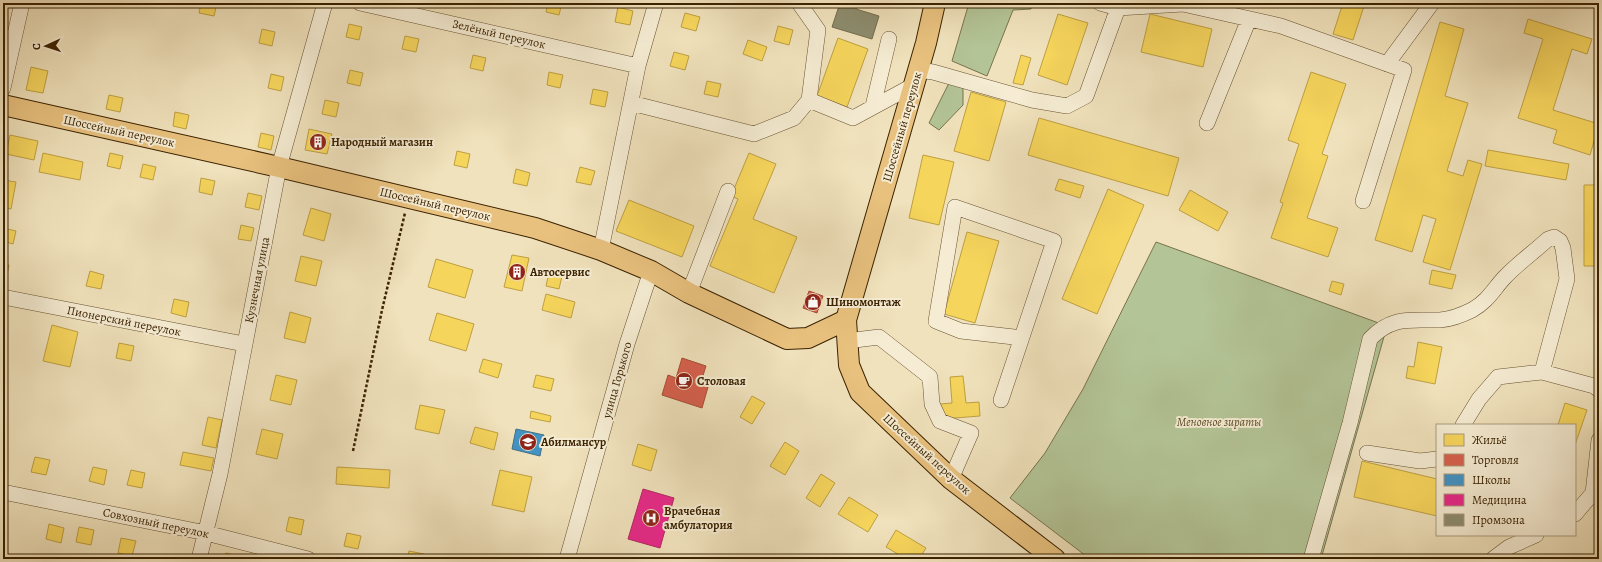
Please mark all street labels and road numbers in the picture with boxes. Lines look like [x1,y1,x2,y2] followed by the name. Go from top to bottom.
[451,15,547,53] street label: Зелёный переулок
[879,70,925,184] street label: Шоссейный переулок
[62,111,176,151] street label: Шоссейный переулок
[378,183,492,225] street label: Шоссейный переулок
[241,235,273,324] street label: Кузнечная улица
[66,302,182,340] street label: Пионерский переулок
[598,340,636,421] street label: улица Горького
[880,410,974,498] street label: Шоссейный переулок
[101,504,211,542] street label: Совхозный переулок

